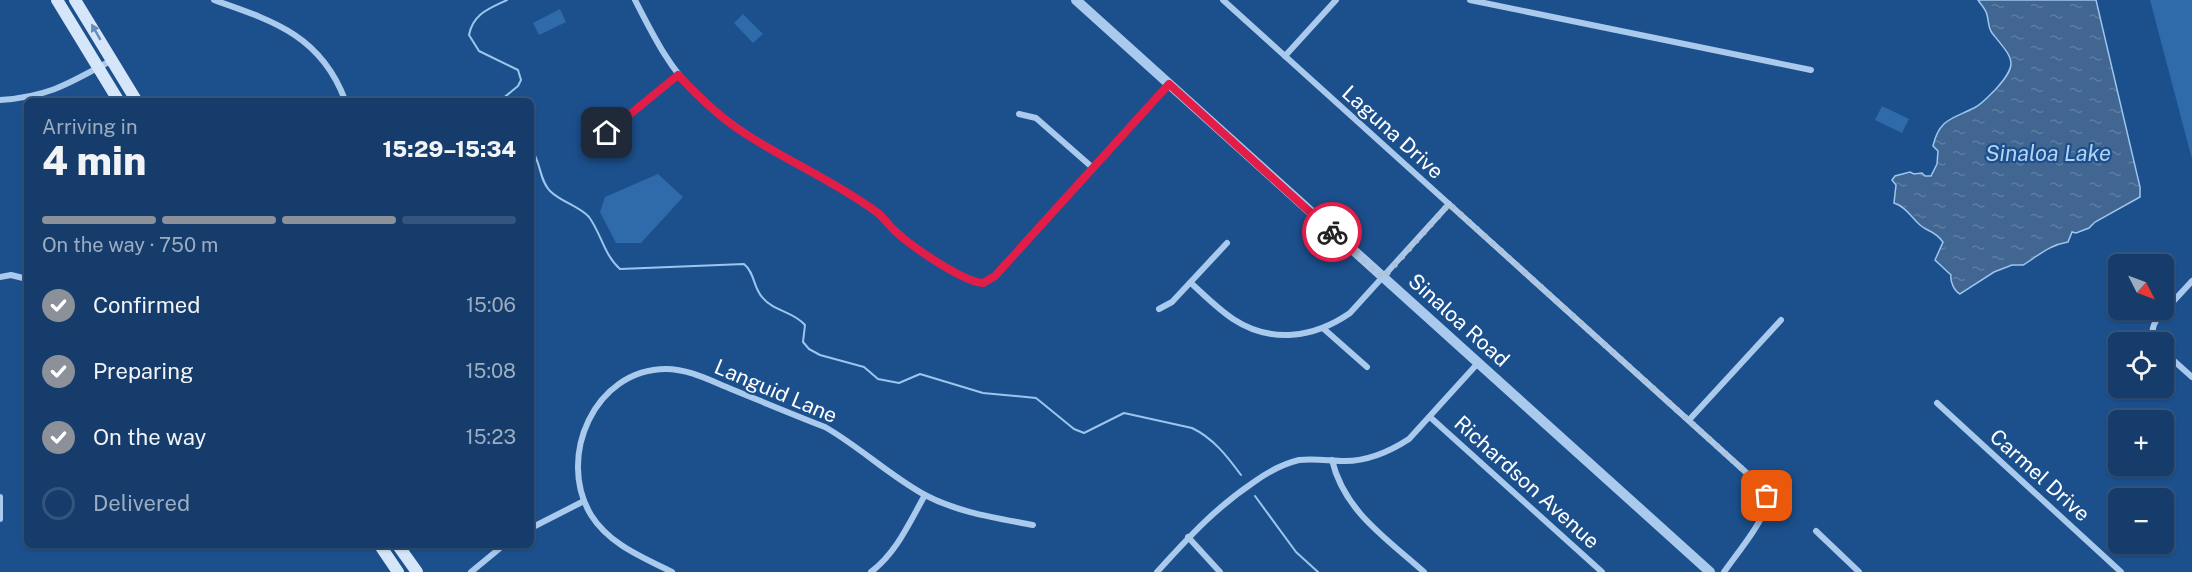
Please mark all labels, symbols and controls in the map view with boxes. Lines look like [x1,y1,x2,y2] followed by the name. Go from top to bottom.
[90,24,101,40] one-way arrow
[1337,80,1449,184] street label: Laguna Drive
[581,107,632,158] pin
[42,115,137,139] text: Arriving in
[590,116,623,149] icon: home
[382,136,516,162] text: 15:29–15:34
[42,138,146,184] text: 4 min
[1985,140,2111,166] water label: Sinaloa Lake
[1302,202,1362,262] courier
[1316,216,1349,249] icon: bike
[42,233,218,257] text: On the way · 750 m
[2108,254,2174,320] north arrow
[2108,254,2174,554] map controls
[1403,268,1515,372] street label: Sinaloa Road
[42,289,75,322] icon: check
[93,292,200,318] text: Confirmed
[466,293,516,317] text: 15:06
[2108,332,2174,398] button: locate
[711,354,841,428] street label: Languid Lane
[42,355,75,388] icon: check
[93,358,194,384] text: Preparing
[465,359,516,383] text: 15:08
[1449,410,1605,554] street label: Richardson Avenue
[2108,410,2174,476] button: +
[42,421,75,454] icon: check
[93,424,206,450] text: On the way
[1985,424,2095,526] street label: Carmel Drive
[466,425,516,449] text: 15:23
[1741,470,1792,521] pin
[1750,479,1783,512] icon: bag
[2108,488,2174,554] button: −
[93,490,190,516] text: Delivered

